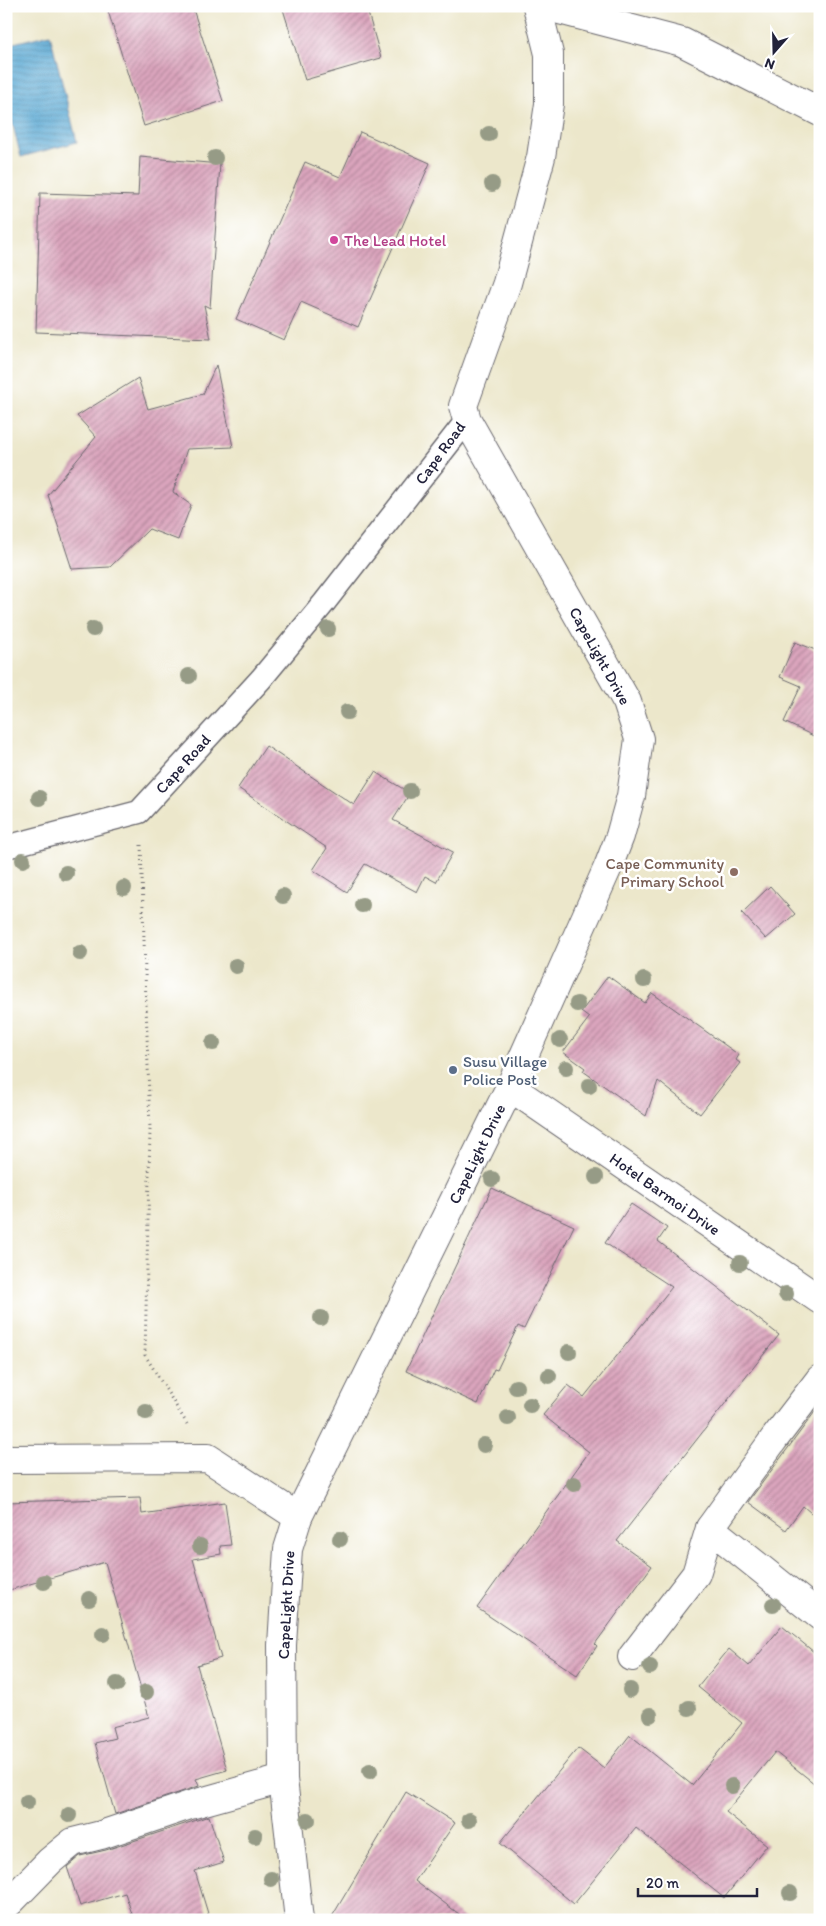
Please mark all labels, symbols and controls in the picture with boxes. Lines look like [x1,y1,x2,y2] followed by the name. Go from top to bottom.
[748,28,798,78] north arrow
[762,54,777,73] text: N
[344,231,447,250] place label: The Lead Hotel
[328,234,340,246] marker: The Lead Hotel
[411,417,469,488] street label: Cape Road
[565,604,635,708] street label: CapeLight Drive
[151,730,215,798] street label: Cape Road
[605,854,724,891] place label: Cape Community Primary School
[728,866,740,878] marker: Cape Community Primary School
[463,1052,547,1089] place label: Susu Village Police Post
[447,1064,459,1076] marker: Susu Village Police Post
[445,1101,509,1207] street label: CapeLight Drive
[606,1149,724,1239] street label: Hotel Barmoi Drive
[274,1550,298,1660] street label: CapeLight Drive
[638,1866,757,1898] scale bar
[646,1874,680,1892] text: 20 m

